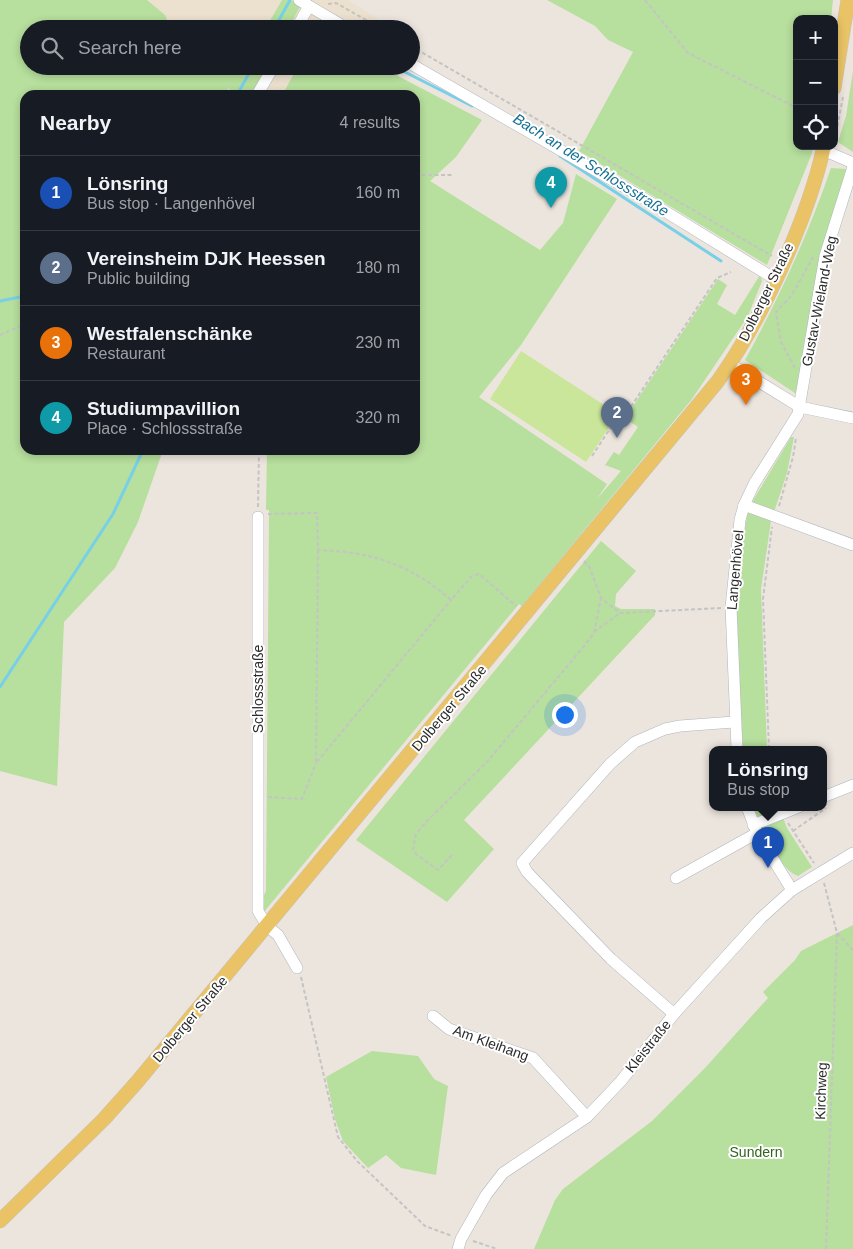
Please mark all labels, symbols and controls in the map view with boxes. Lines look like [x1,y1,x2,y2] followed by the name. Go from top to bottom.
[793,15,838,150] map controls
[793,15,838,60] button: +
[20,20,420,75] search box
[38,34,66,62] icon: search
[78,37,182,58] text: Search here
[793,60,838,105] button: −
[793,105,838,150] button: locate
[510,110,672,220] water label: Bach an der Schlossstraße
[40,111,111,134] text: Nearby
[340,114,400,131] text: 4 results
[535,167,567,208] pin: 4
[87,173,168,194] text: Lönsring
[52,184,60,201] text: 1
[356,184,400,201] text: 160 m
[87,195,255,212] text: Bus stop · Langenhövel
[798,234,840,368] street label: Gustav-Wieland-Weg
[735,240,797,344] street label: Dolberger Straße
[87,248,326,269] text: Vereinsheim DJK Heessen
[52,259,60,276] text: 2
[356,259,400,276] text: 180 m
[87,270,190,287] text: Public building
[87,323,252,344] text: Westfalenschänke
[52,334,60,351] text: 3
[356,334,400,351] text: 230 m
[87,345,165,362] text: Restaurant
[730,364,762,405] pin: 3
[601,397,633,438] pin: 2
[87,398,240,419] text: Studiumpavillion
[52,409,60,426] text: 4
[356,409,400,426] text: 320 m
[87,420,243,437] text: Place · Schlossstraße
[724,529,746,611] street label: Langenhövel
[250,644,266,733] street label: Schlossstraße
[408,662,490,754] street label: Dolberger Straße
[552,702,578,728] your location
[709,746,827,811] popup
[727,759,809,780] text: Lönsring
[727,781,790,798] text: Bus stop
[752,827,784,868] pin: 1
[149,973,231,1065] street label: Dolberger Straße
[622,1016,674,1076] street label: Kleistraße
[451,1022,531,1064] street label: Am Kleihang
[812,1062,830,1120] street label: Kirchweg
[730,1144,782,1160] park label: Sundern

